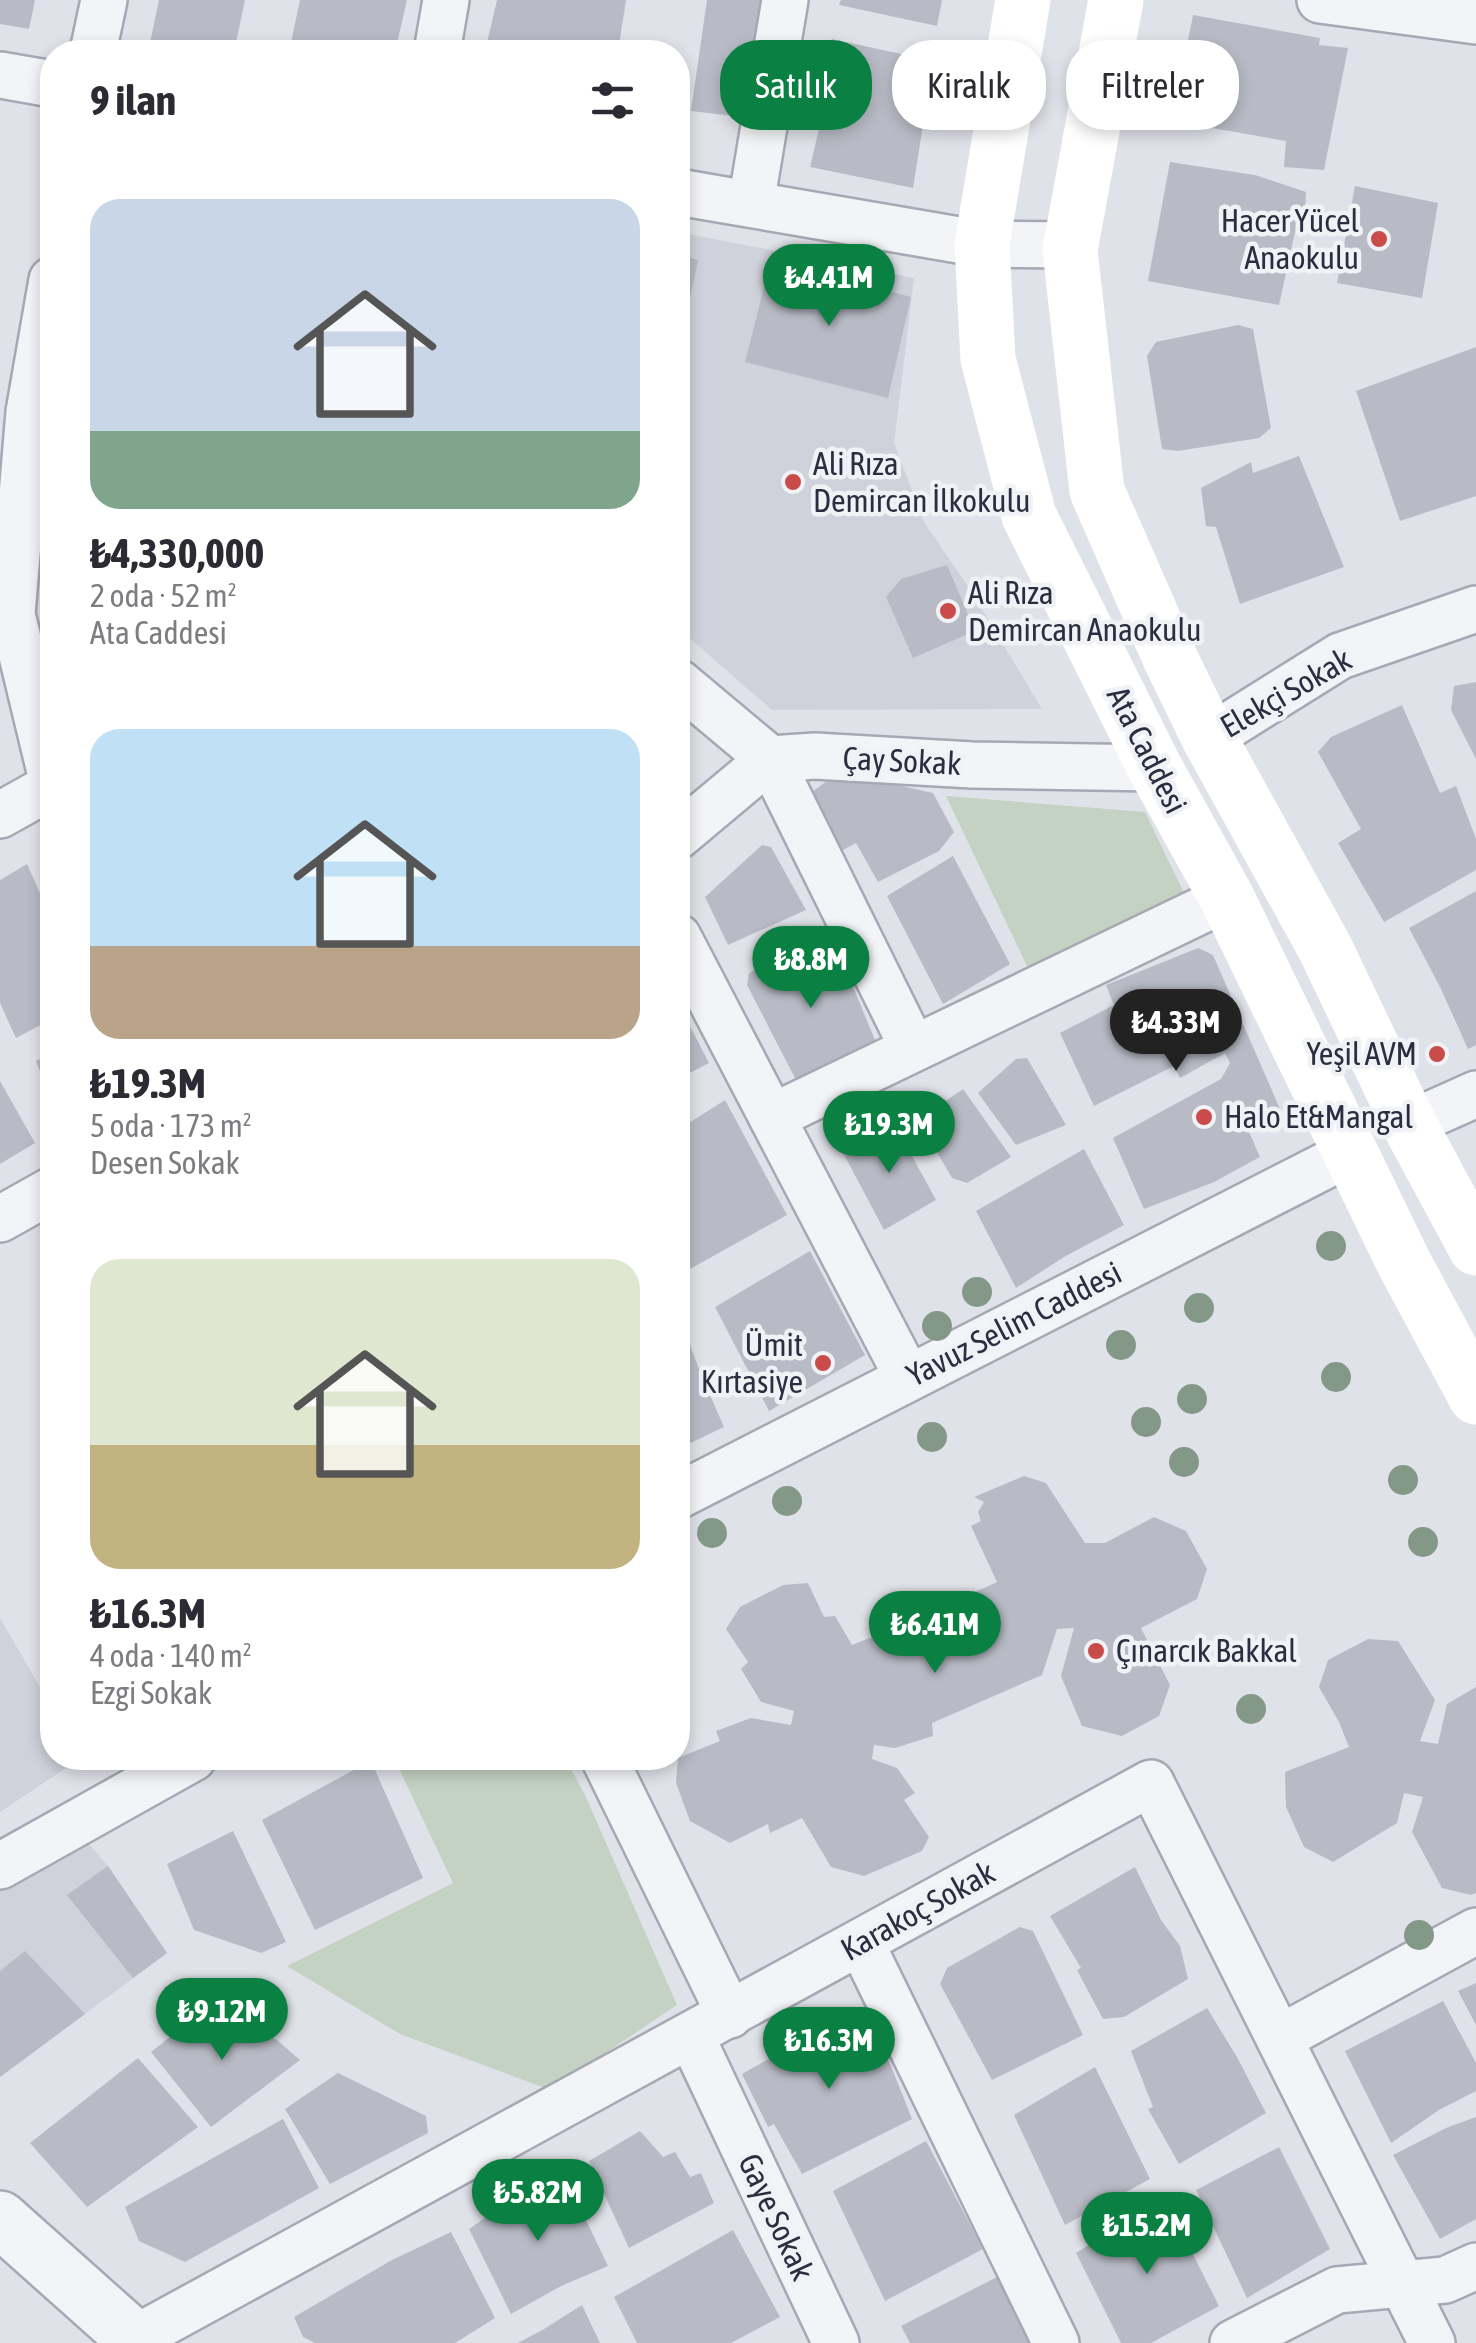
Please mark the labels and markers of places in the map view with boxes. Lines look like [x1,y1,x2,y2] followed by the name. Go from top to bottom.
[1221,202,1360,276] place label: Hacer Yücel Anaokulu
[1368,228,1390,250] marker: Hacer Yücel Anaokulu
[748,244,910,329] pin: ₺4.41M
[813,445,1031,519] place label: Ali Rıza Demircan İlkokulu
[782,471,804,493] marker: Ali Rıza Demircan İlkokulu
[968,574,1202,648] place label: Ali Rıza Demircan Anaokulu
[937,600,959,622] marker: Ali Rıza Demircan Anaokulu
[741,926,881,1011] pin: ₺8.8M
[1095,989,1257,1074] pin: ₺4.33M
[1306,1035,1417,1072] place label: Yeşil AVM
[1426,1043,1448,1065] marker: Yeşil AVM
[808,1091,970,1176] pin: ₺19.3M
[1224,1098,1413,1135] place label: Halo Et&Mangal
[1193,1106,1215,1128] marker: Halo Et&Mangal
[701,1326,803,1400] place label: Ümit Kırtasiye
[812,1352,834,1374] marker: Ümit Kırtasiye
[854,1591,1016,1676] pin: ₺6.41M
[1116,1632,1297,1669] place label: Çınarcık Bakkal
[1085,1640,1107,1662] marker: Çınarcık Bakkal
[141,1978,303,2063] pin: ₺9.12M
[748,2007,910,2092] pin: ₺16.3M
[457,2159,619,2244] pin: ₺5.82M
[1066,2192,1228,2277] pin: ₺15.2M

